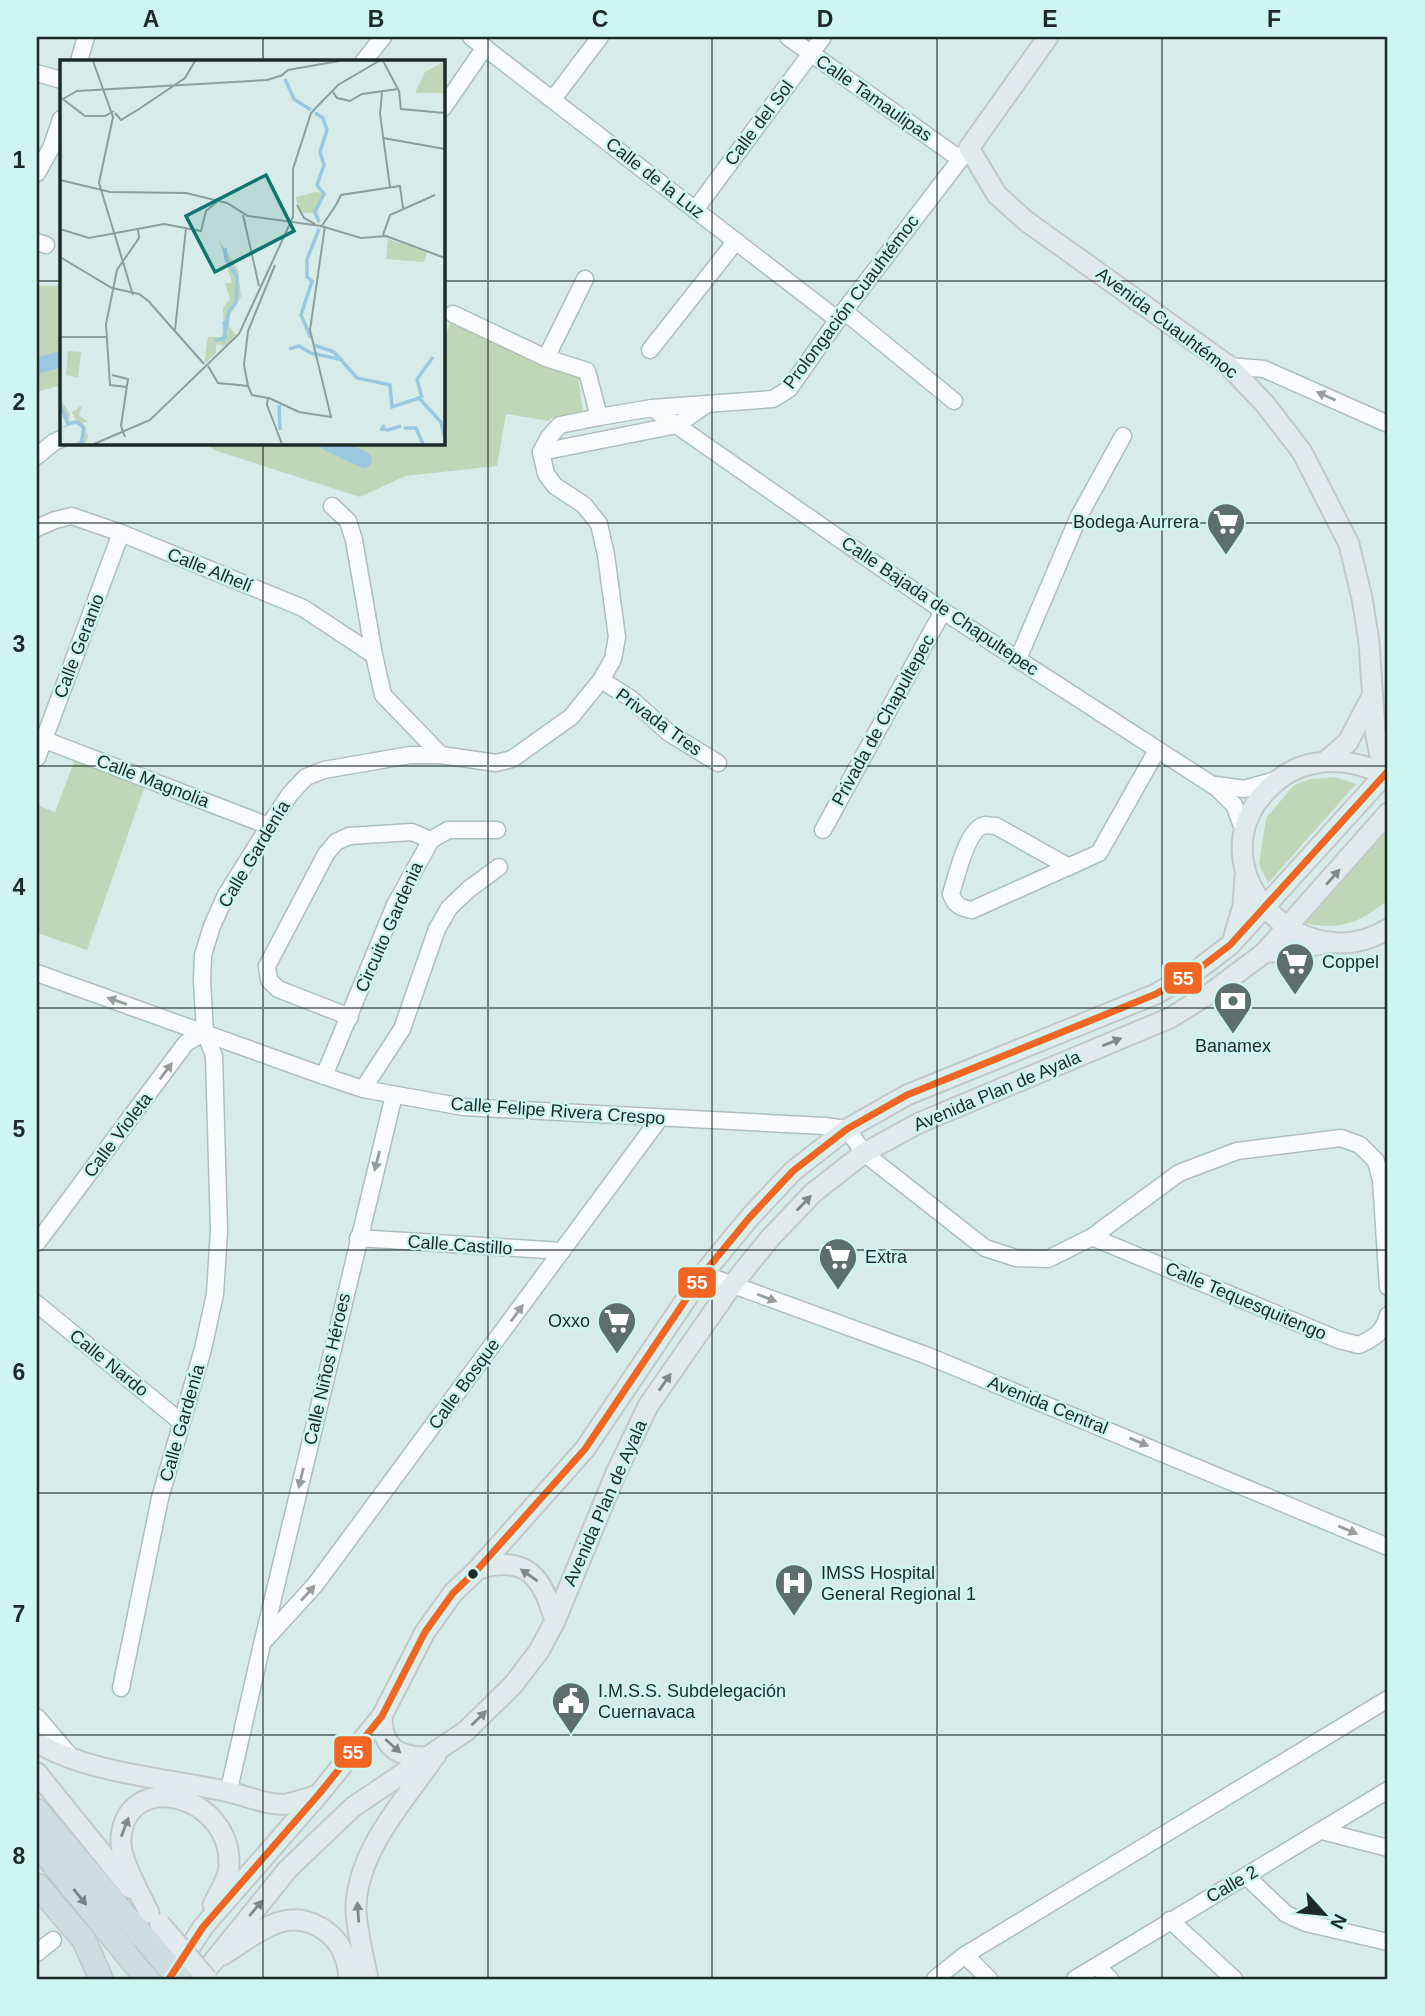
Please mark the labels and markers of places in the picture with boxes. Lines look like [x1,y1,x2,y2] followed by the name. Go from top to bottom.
[1205,501,1247,556] supermarket icon: Bodega Aurrera
[1073,512,1200,532] place label: Bodega Aurrera
[1274,941,1316,996] supermarket icon: Coppel
[1322,952,1379,972] place label: Coppel
[1212,980,1254,1035] bank icon: Banamex
[1195,1036,1271,1056] place label: Banamex
[817,1236,859,1291] supermarket icon: Extra
[865,1247,908,1267] place label: Extra
[596,1300,638,1355] supermarket icon: Oxxo
[548,1311,590,1331] place label: Oxxo
[773,1562,815,1617] hospital icon: IMSS Hospital General Regional 1
[821,1563,976,1604] place label: IMSS Hospital General Regional 1
[466,1567,480,1581] unlabelled marker
[550,1680,592,1735] public building icon: I.M.S.S. Subdelegación Cuernavaca
[598,1681,786,1722] place label: I.M.S.S. Subdelegación Cuernavaca

